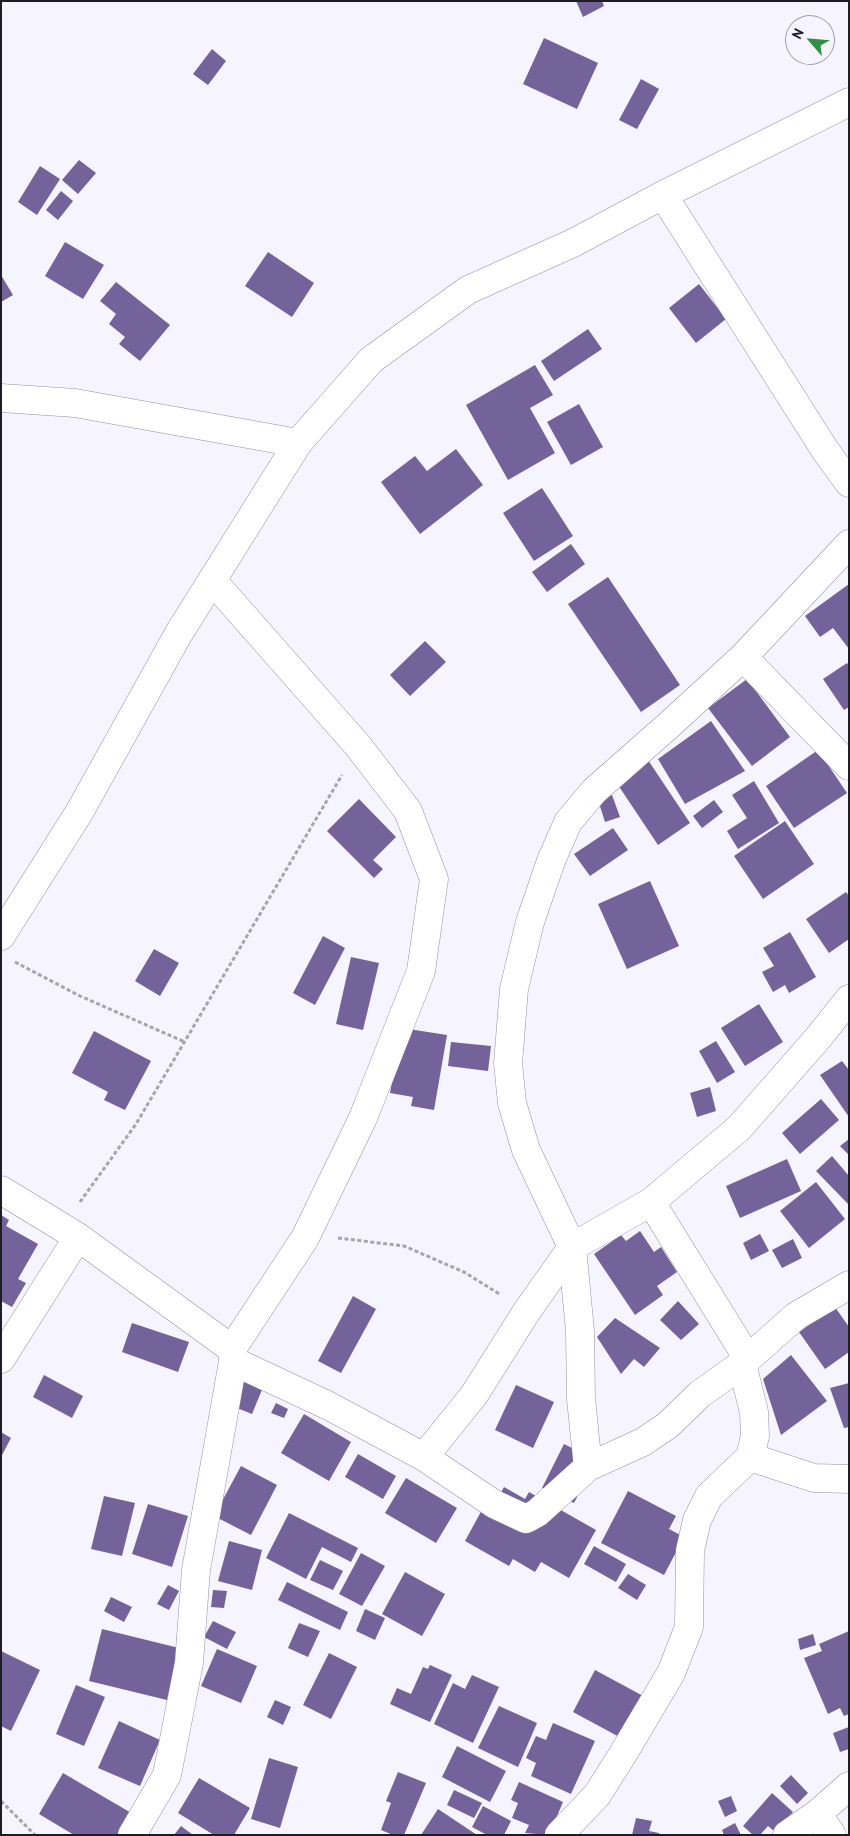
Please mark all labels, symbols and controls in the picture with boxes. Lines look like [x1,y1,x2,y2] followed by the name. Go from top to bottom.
[785,15,835,65] north arrow
[787,25,808,42] text: N

